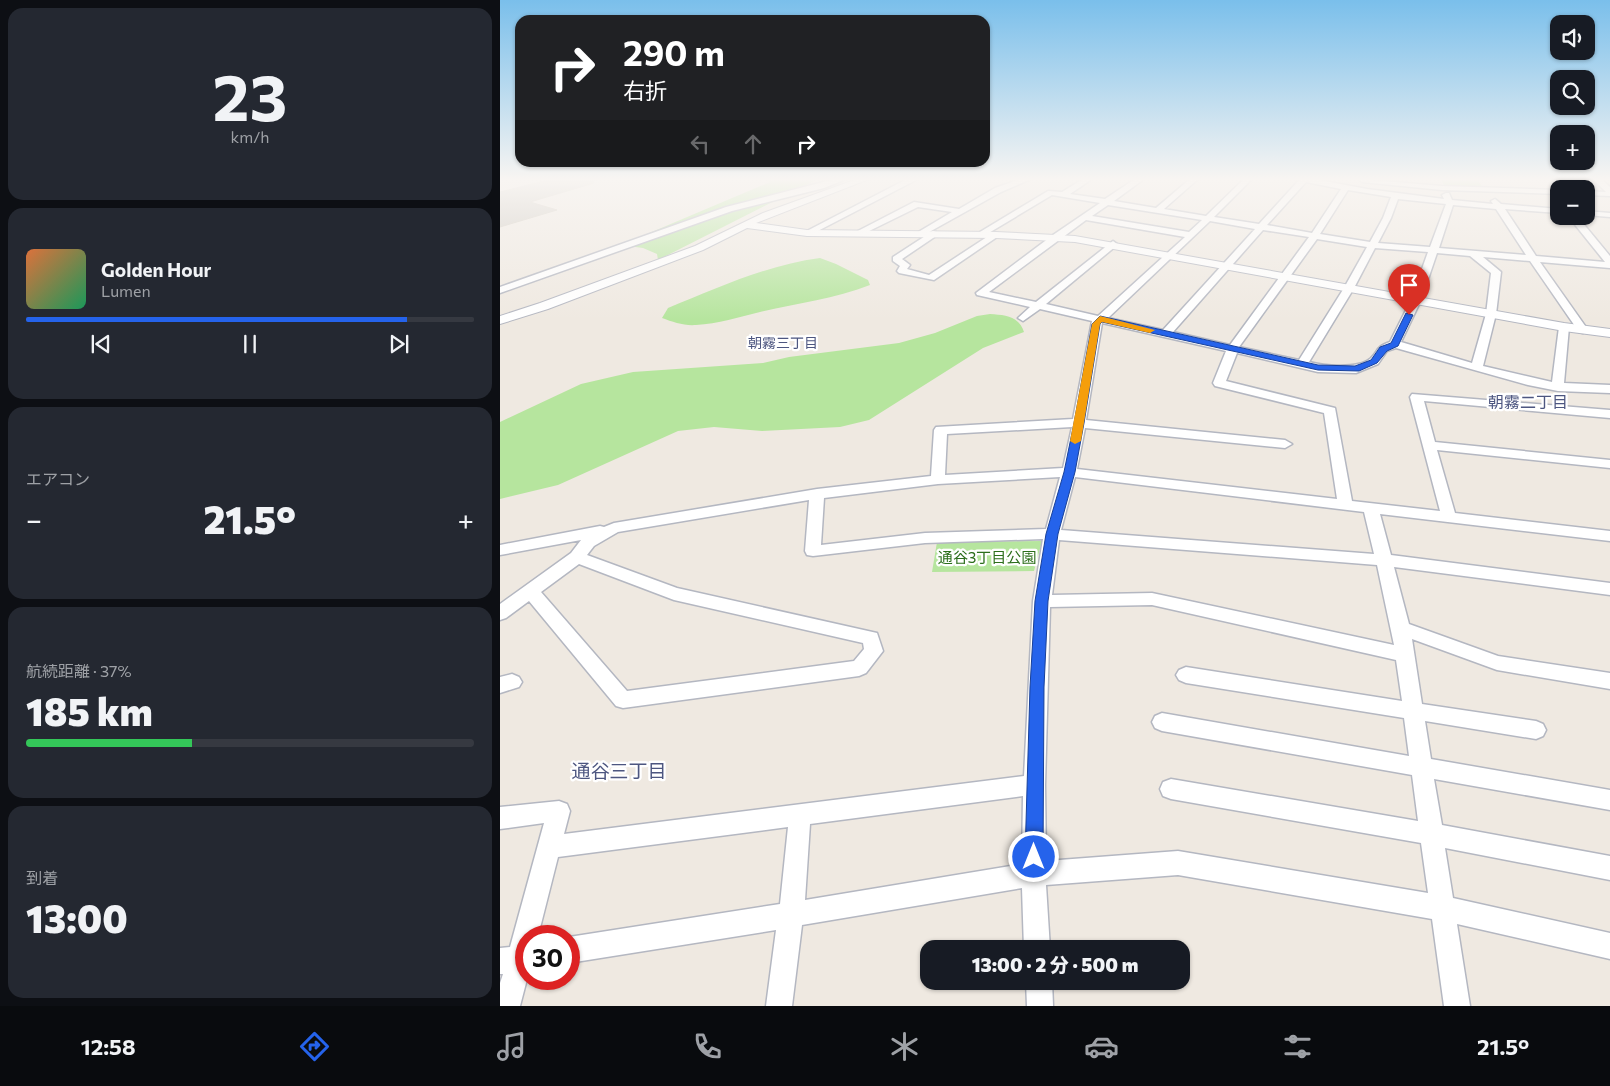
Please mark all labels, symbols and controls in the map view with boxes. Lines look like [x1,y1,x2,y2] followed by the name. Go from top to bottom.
[1550,15,1595,225] map controls
[1550,15,1595,60] button: sound
[623,30,725,73] text: 290 m
[540,35,605,100] icon: right
[213,55,287,134] text: 23
[1550,70,1595,115] button: search
[623,77,667,104] text: 右折
[1550,125,1595,170] button: +
[231,127,269,146] text: km/h
[686,130,714,158] icon: left
[739,130,767,158] icon: ahead
[792,130,820,158] icon: right
[1550,180,1595,225] button: −
[101,258,211,281] text: Golden Hour
[1388,264,1430,315] pin
[1395,271,1423,299] icon: arrive
[101,281,151,300] text: Lumen
[87,330,115,358] icon: previous
[236,330,264,358] icon: pause
[385,330,413,358] icon: next
[748,334,818,351] district label: 朝霧三丁目
[1488,392,1568,411] district label: 朝霧二丁目
[26,469,90,488] text: エアコン
[203,495,296,542] text: 21.5°
[26,502,42,536] text: −
[458,502,474,536] text: +
[938,548,1036,566] park label: 通谷3丁目公園
[26,661,132,680] text: 航続距離 · 37%
[26,687,153,734] text: 185 km
[571,759,667,782] district label: 通谷三丁目
[1007,830,1059,882] position arrow
[26,868,58,887] text: 到着
[26,894,128,941] text: 13:00
[515,925,580,990] speed limit sign: 30
[972,953,1138,976] text: 13:00 · 2 分 · 500 m
[297,1029,332,1064] icon: directions
[494,1029,529,1064] icon: music
[690,1029,725,1064] icon: phone
[887,1029,922,1064] icon: climate
[1084,1029,1119,1064] icon: car
[1280,1029,1315,1064] icon: filters
[81,1033,136,1060] text: 12:58
[1477,1033,1529,1060] text: 21.5°

